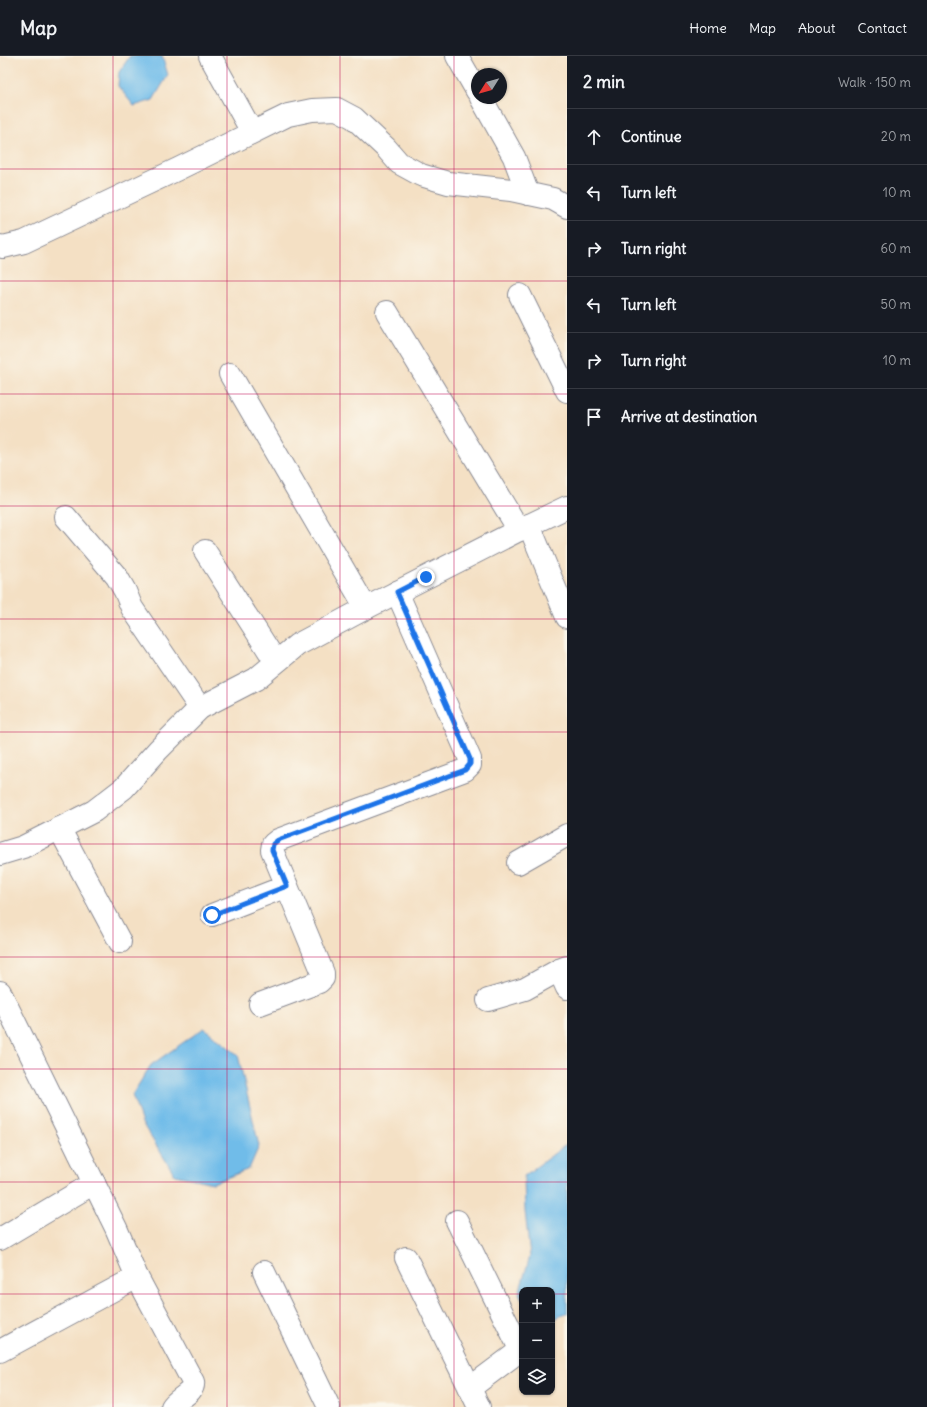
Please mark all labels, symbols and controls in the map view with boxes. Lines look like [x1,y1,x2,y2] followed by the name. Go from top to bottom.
[20,16,57,40] text: Map
[689,19,727,37] text: Home
[749,19,776,37] text: Map
[798,19,836,37] text: About
[858,19,907,37] text: Contact
[471,68,507,104] north arrow
[583,71,625,93] text: 2 min
[838,74,911,91] text: Walk · 150 m
[583,126,605,148] icon: ahead
[621,127,682,146] text: Continue
[881,128,911,145] text: 20 m
[583,182,605,204] icon: left
[621,183,676,202] text: Turn left
[883,184,911,201] text: 10 m
[583,238,605,260] icon: right
[621,239,686,258] text: Turn right
[880,240,911,257] text: 60 m
[583,294,605,316] icon: left
[621,295,676,314] text: Turn left
[880,296,911,313] text: 50 m
[583,350,605,372] icon: right
[621,351,686,370] text: Turn right
[883,352,911,369] text: 10 m
[583,406,605,428] icon: arrive
[621,407,757,426] text: Arrive at destination
[417,568,435,586] route end
[203,906,221,924] route start
[519,1287,555,1395] map controls
[519,1287,555,1323] button: +
[519,1323,555,1359] button: −
[519,1359,555,1395] button: layers

